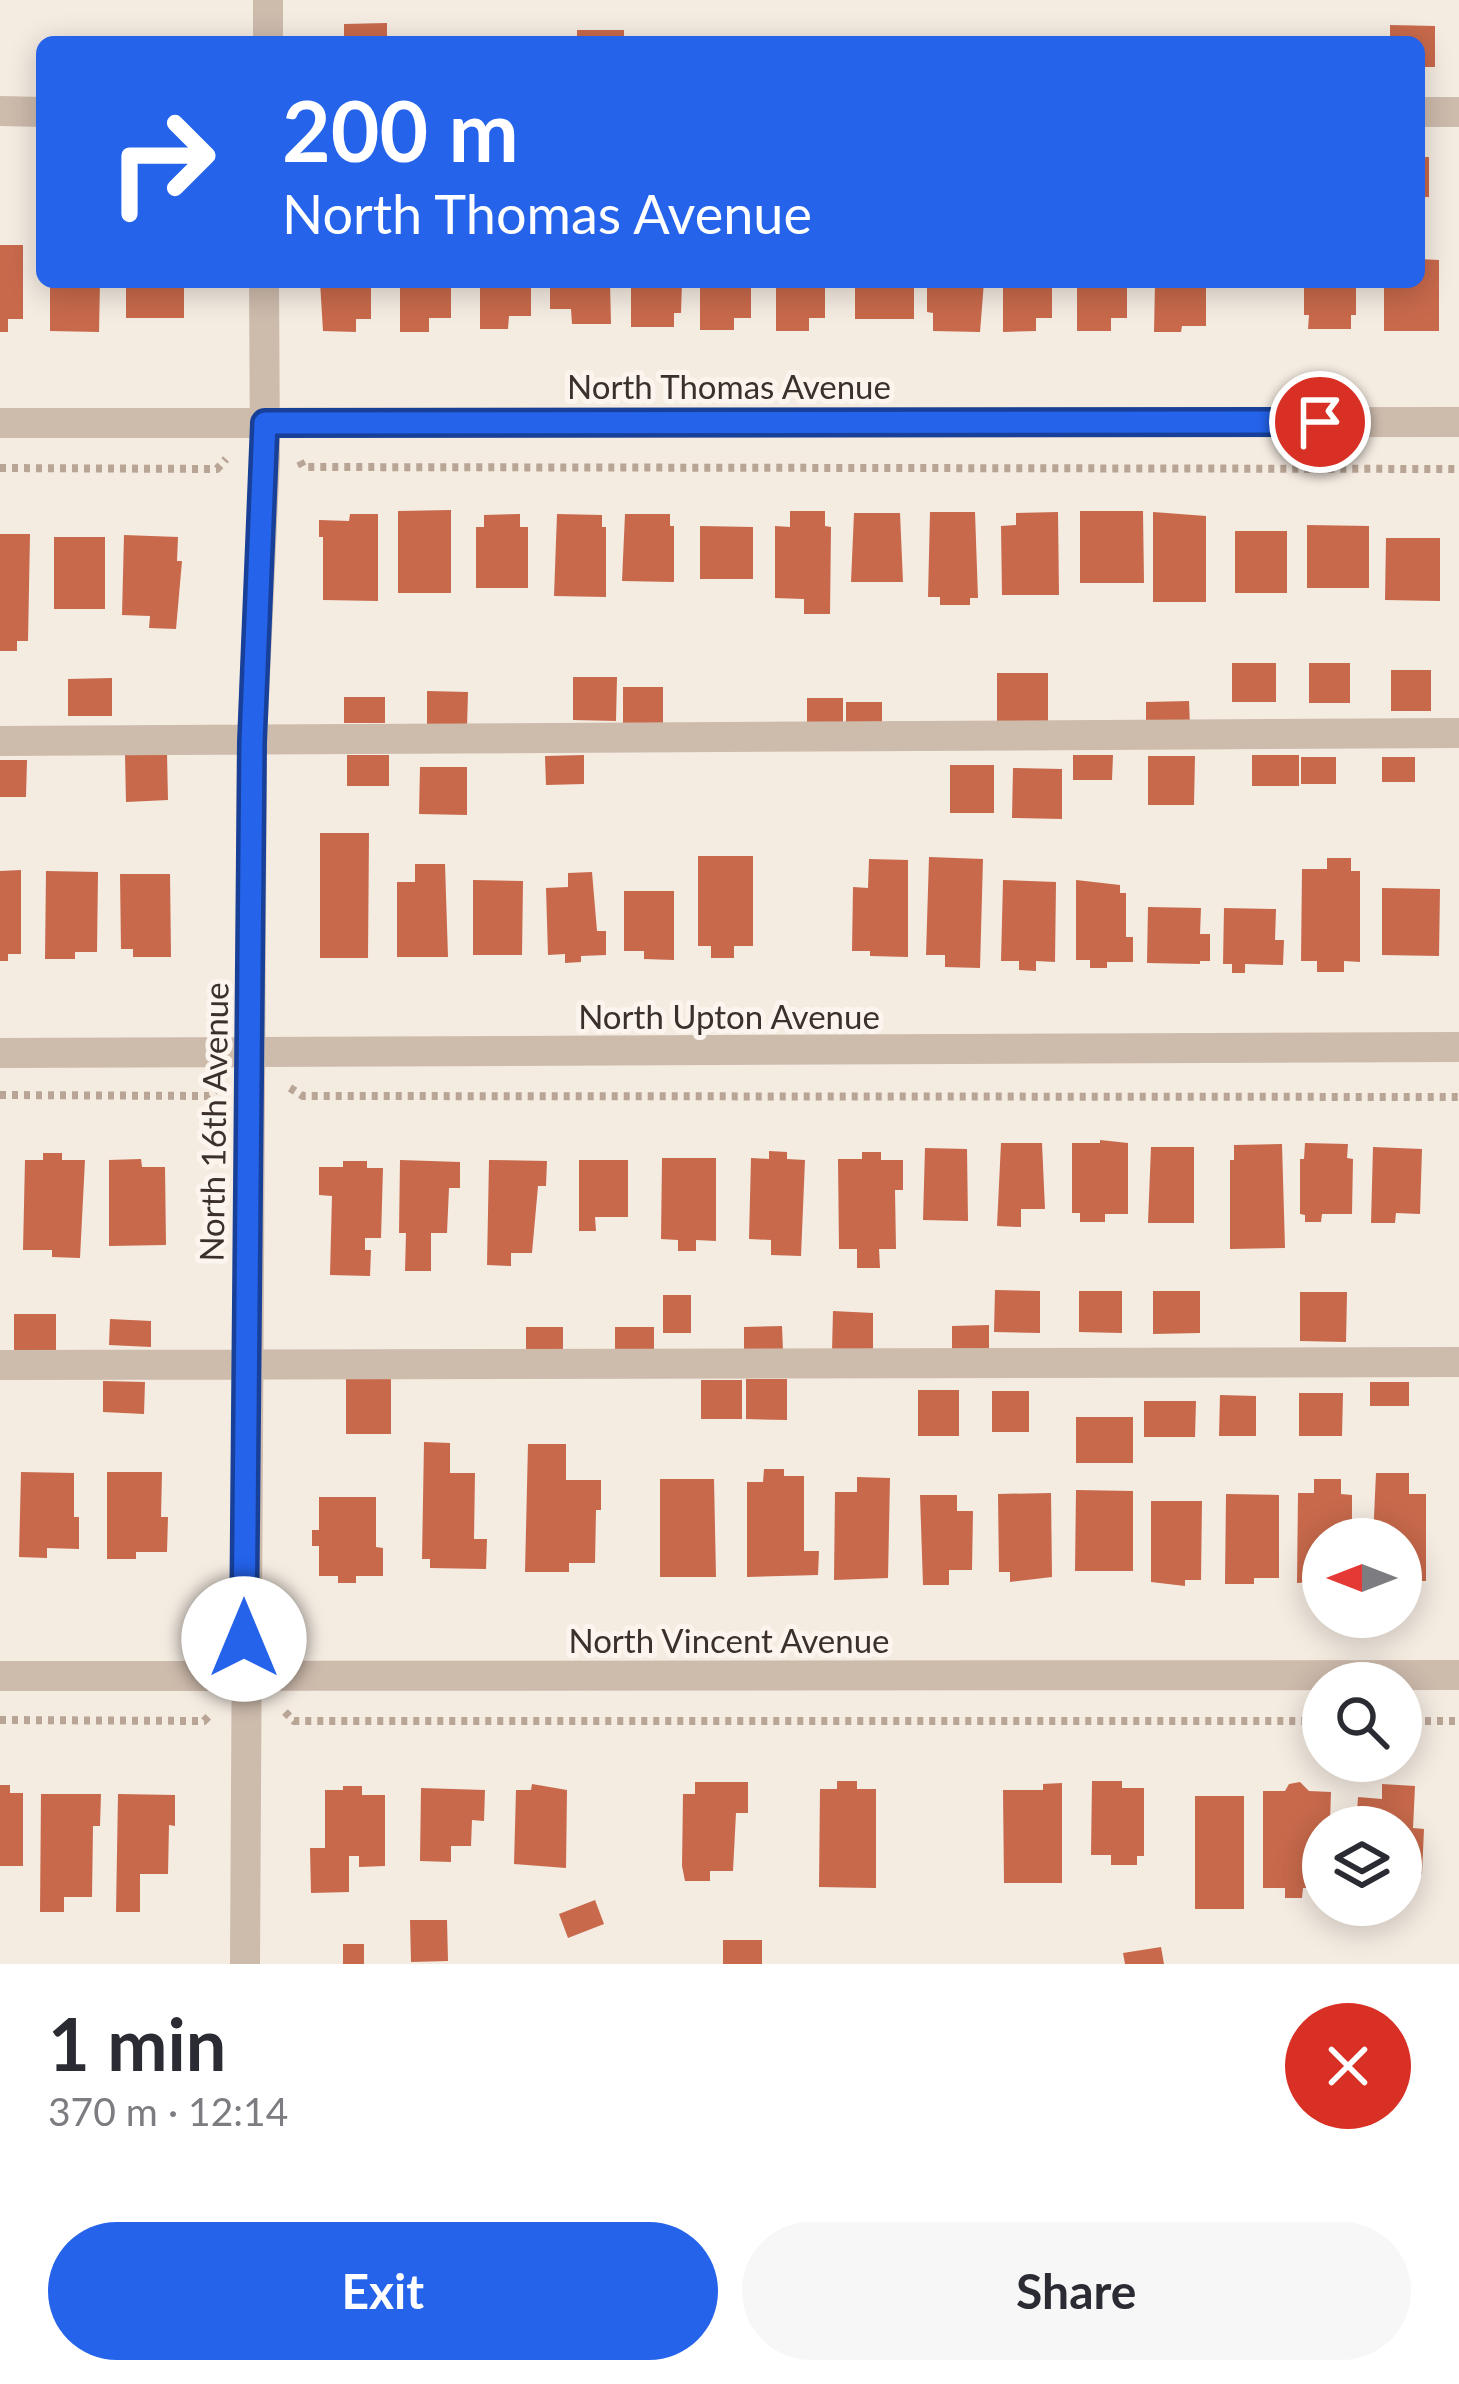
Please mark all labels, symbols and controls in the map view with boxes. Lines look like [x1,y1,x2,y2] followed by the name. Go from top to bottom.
[282,79,519,180] text: 200 m
[84,84,240,240] icon: right
[282,181,812,246] text: North Thomas Avenue
[567,366,891,406] street label: North Thomas Avenue
[1269,371,1371,473] pin
[1287,389,1353,455] icon: arrive
[191,982,235,1262] street label: North 16th Avenue
[578,996,880,1036] street label: North Upton Avenue
[1302,1518,1422,1638] north arrow
[1302,1518,1422,1926] map controls
[181,1576,307,1702] position arrow
[568,1620,890,1660] street label: North Vincent Avenue
[1302,1662,1422,1782] button: search
[1302,1806,1422,1926] button: layers
[48,2000,226,2086] text: 1 min
[1285,2003,1411,2129] button: close
[48,2088,288,2134] text: 370 m · 12:14
[48,2222,718,2360] button: Exit
[742,2222,1411,2360] button: Share

